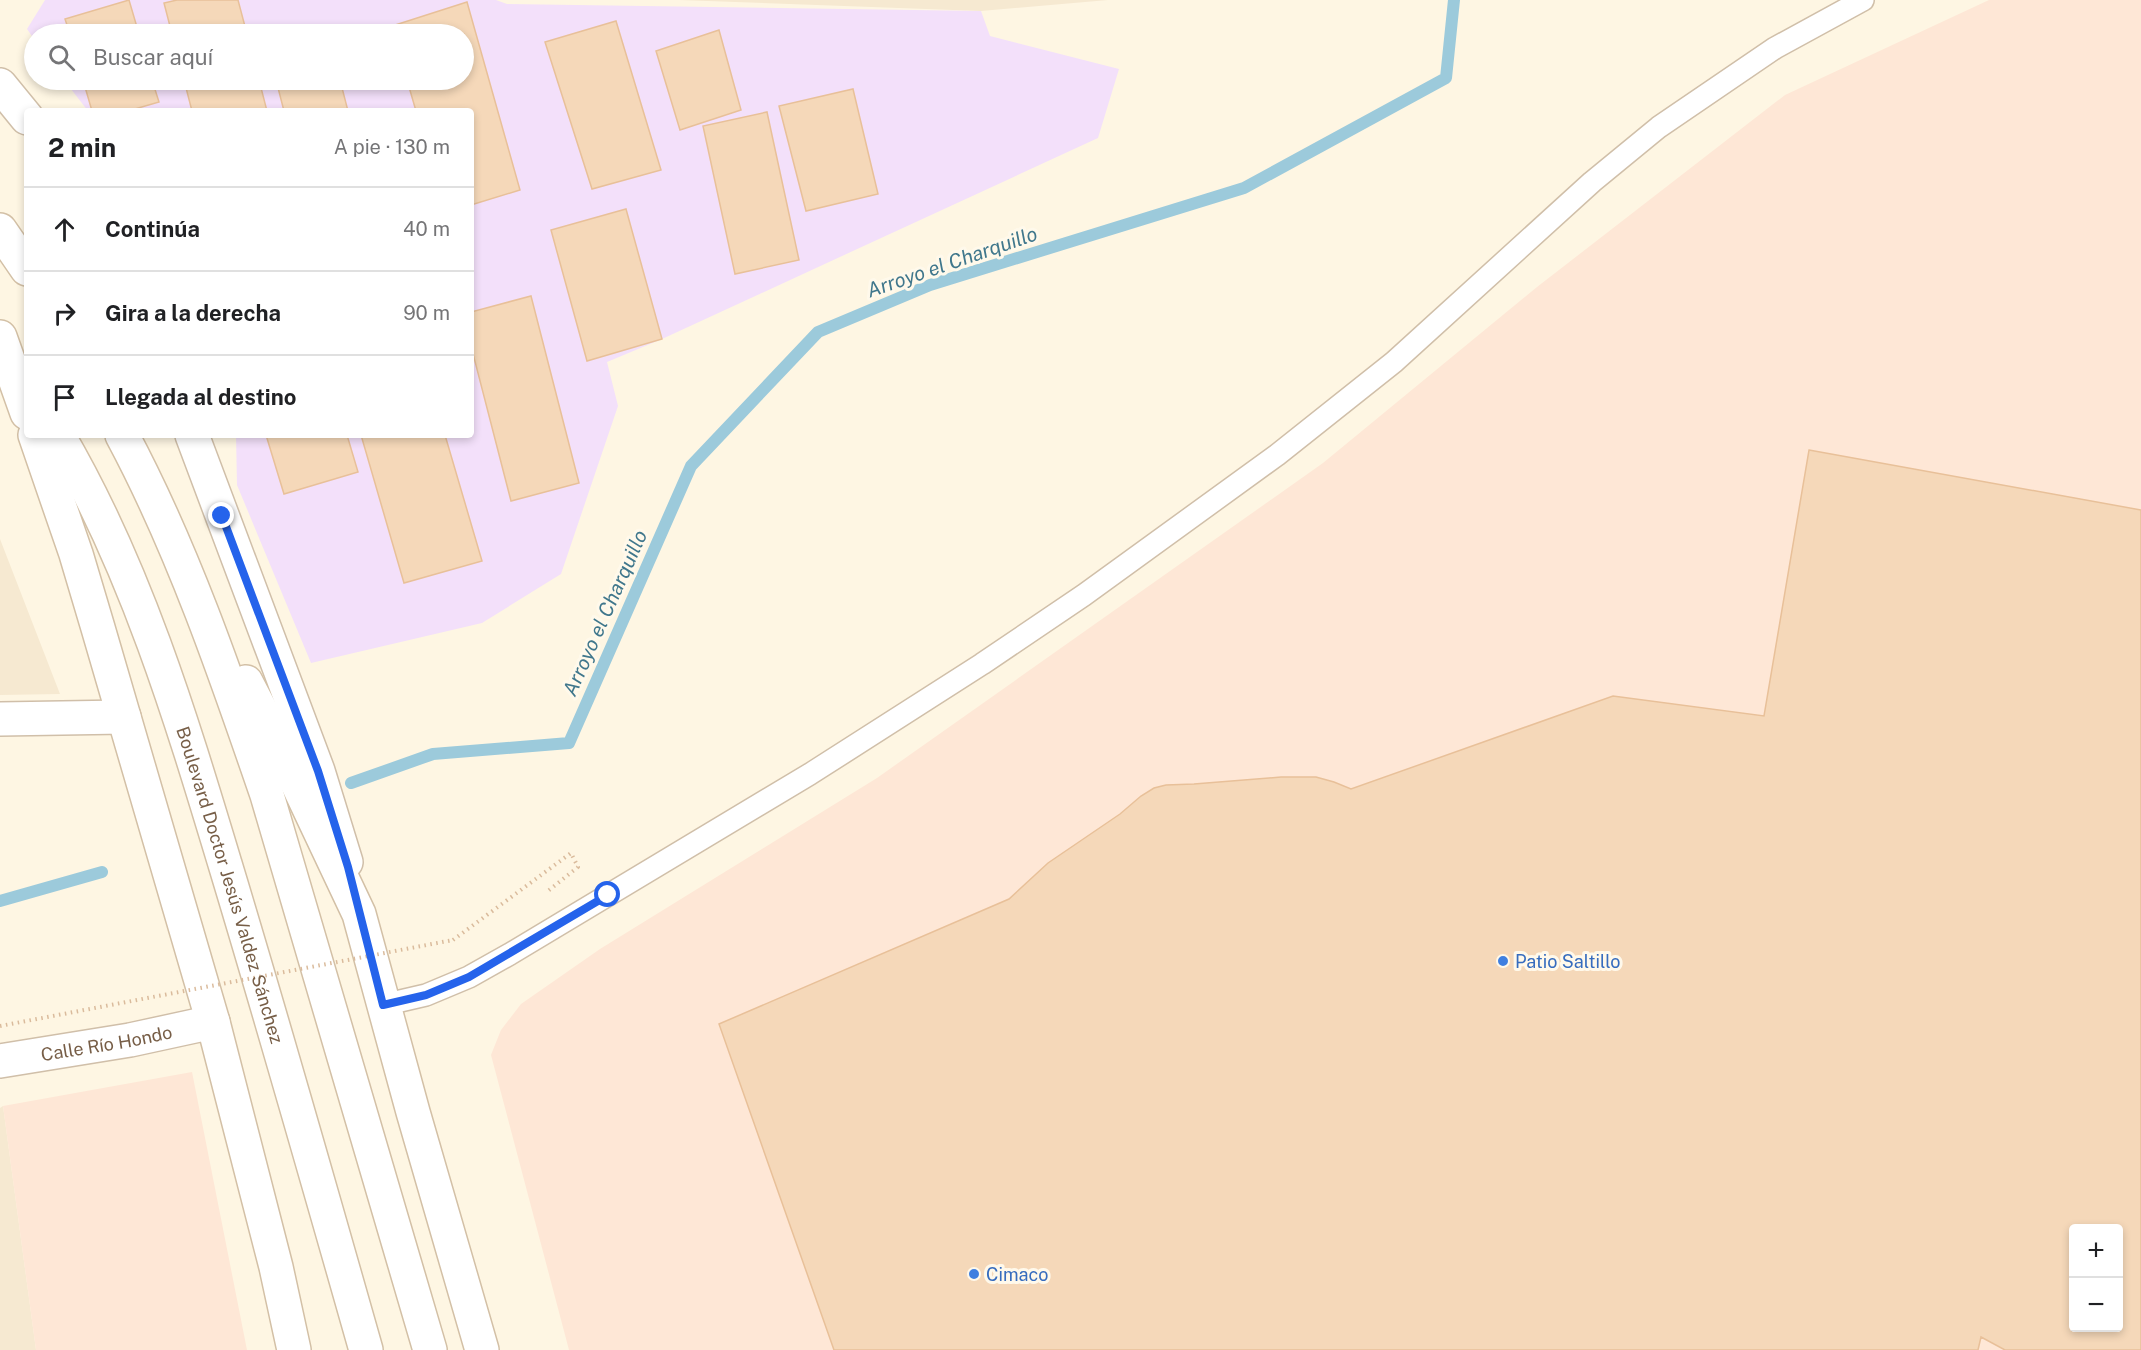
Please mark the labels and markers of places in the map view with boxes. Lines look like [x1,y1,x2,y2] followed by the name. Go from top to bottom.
[1515,951,1620,972] place label: Patio Saltillo
[1496,954,1510,968] marker: Patio Saltillo
[986,1264,1048,1285] place label: Cimaco
[967,1267,981,1281] marker: Cimaco

